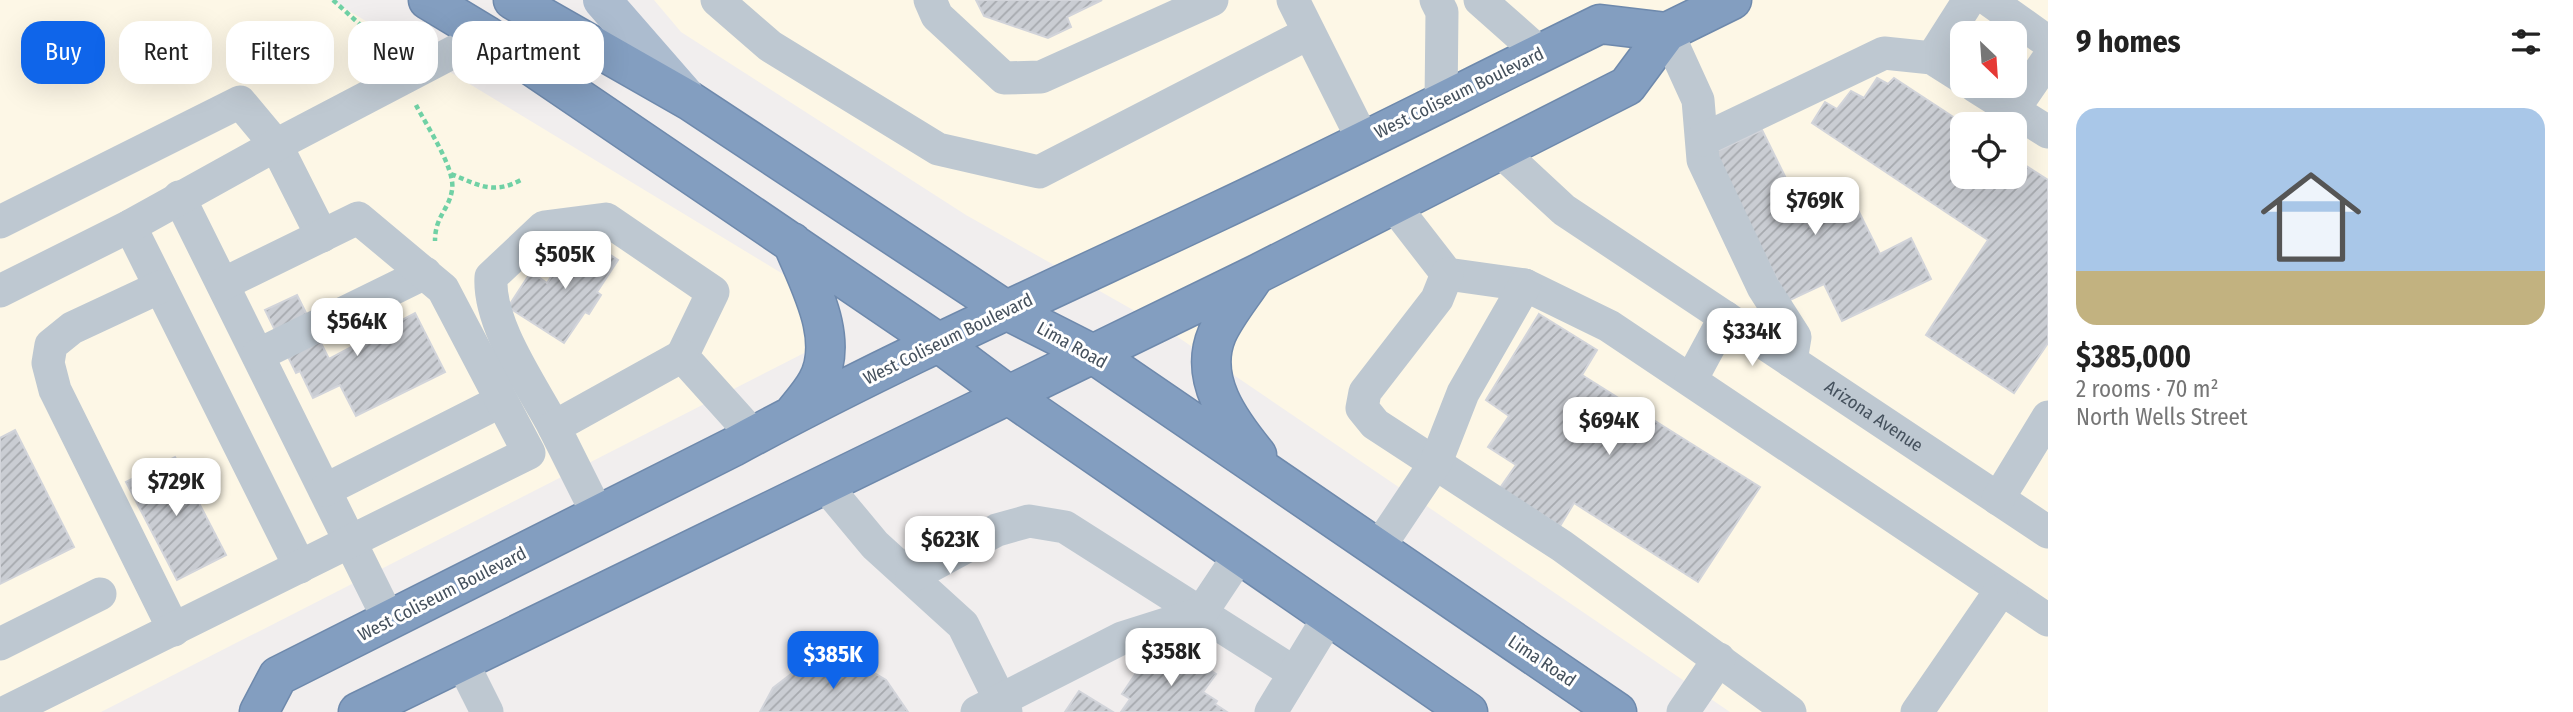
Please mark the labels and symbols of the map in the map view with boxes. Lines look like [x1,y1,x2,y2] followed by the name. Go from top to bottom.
[1950,21,2026,98] north arrow
[1371,42,1547,144] street label: West Coliseum Boulevard
[1766,177,1864,237] pin: $769K
[516,232,614,291] pin: $505K
[860,288,1036,390] street label: West Coliseum Boulevard
[308,298,406,358] pin: $564K
[1703,308,1801,368] pin: $334K
[1033,317,1111,373] street label: Lima Road
[1820,376,1927,457] street label: Arizona Avenue
[1560,398,1658,457] pin: $694K
[127,458,225,518] pin: $729K
[901,516,999,576] pin: $623K
[354,542,530,646] street label: West Coliseum Boulevard
[1122,628,1220,688] pin: $358K
[1504,630,1580,692] street label: Lima Road
[784,632,882,691] pin: $385K

